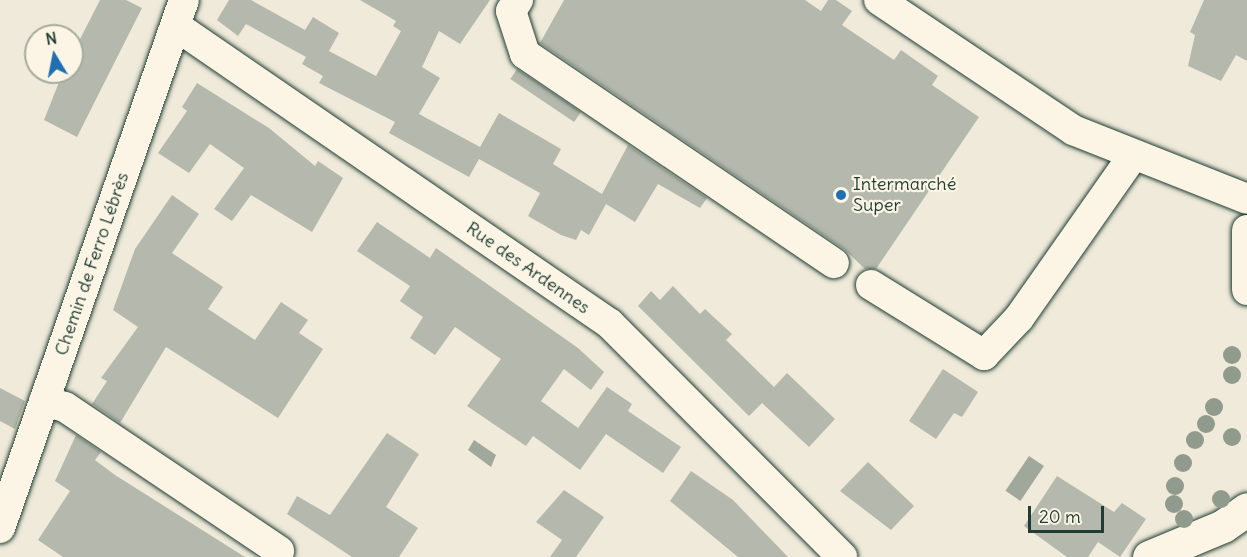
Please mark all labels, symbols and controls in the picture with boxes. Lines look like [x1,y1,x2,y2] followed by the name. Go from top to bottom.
[24,24,84,84] north arrow
[44,27,58,49] text: N
[50,170,134,358] street label: Chemin de Ferro Lébrès
[853,174,956,216] place label: Intermarché Super
[834,188,848,202] marker: Intermarché Super
[462,217,594,319] street label: Rue des Ardennes
[1031,494,1108,532] scale bar
[1039,505,1081,528] text: 20 m

